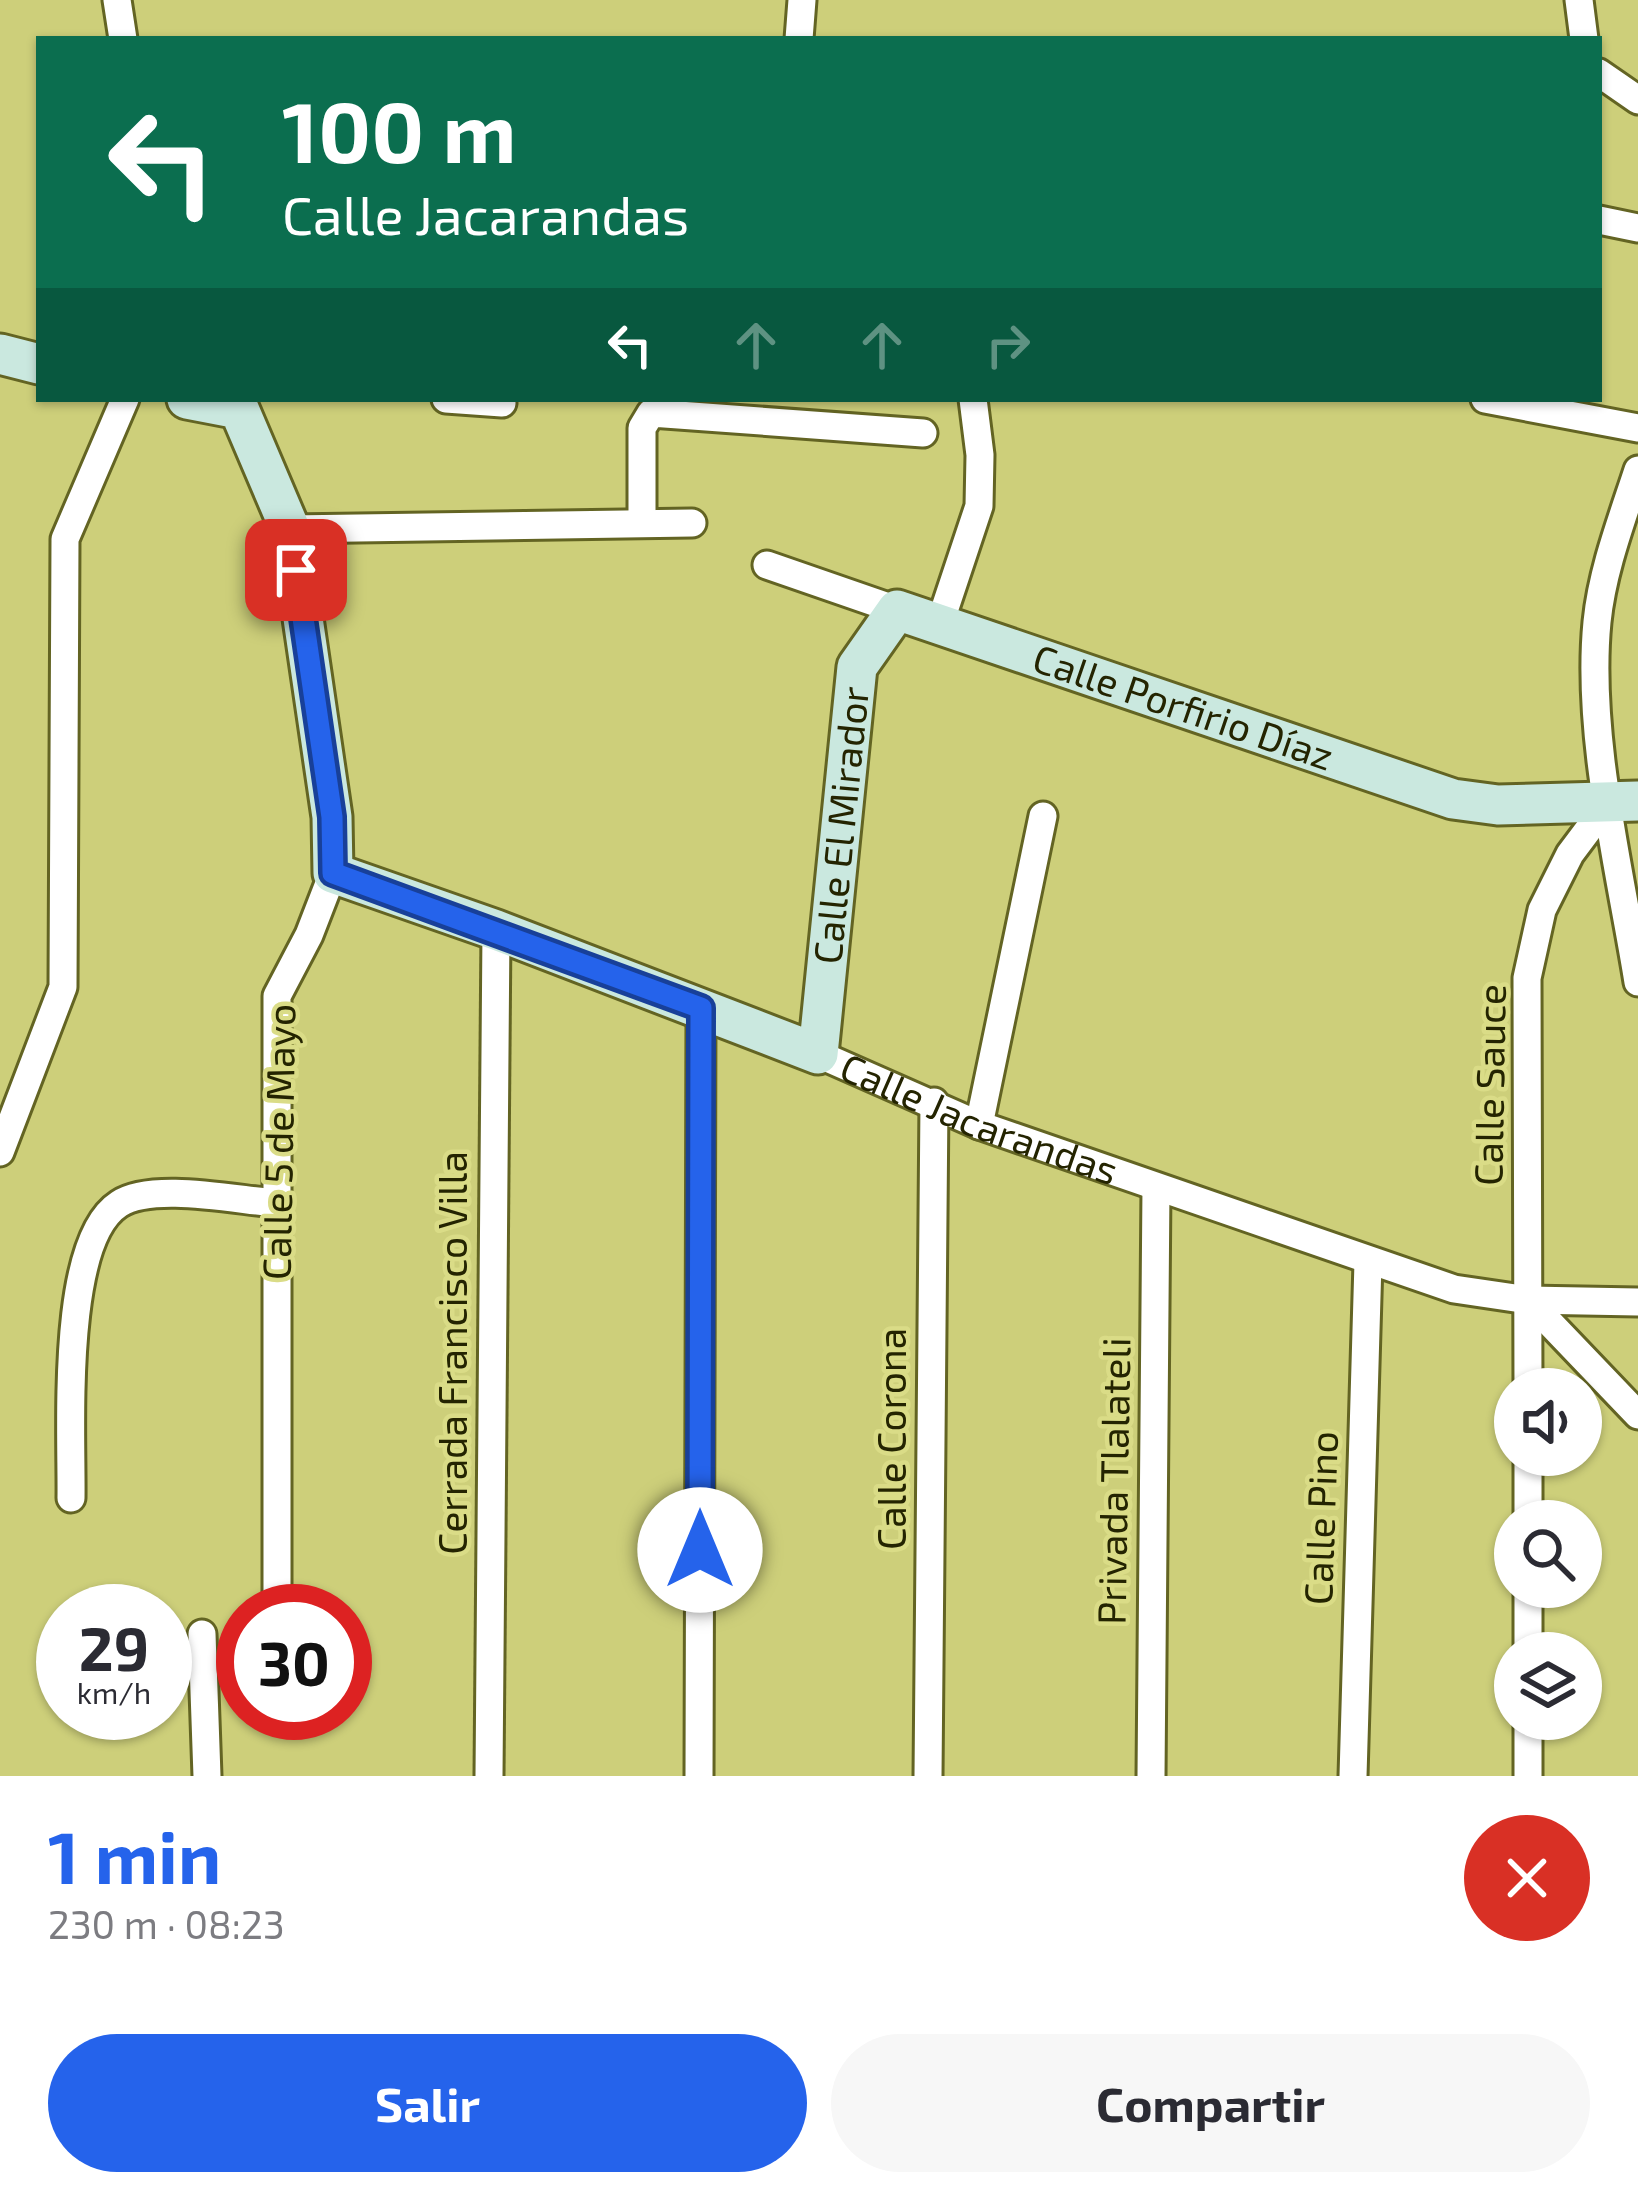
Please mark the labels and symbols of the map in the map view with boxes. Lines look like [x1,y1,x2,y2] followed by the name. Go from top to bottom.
[245,519,347,621] pin
[1028,633,1340,779] street label: Calle Porfirio Díaz
[802,684,877,966] street label: Calle El Mirador
[1463,984,1514,1186] street label: Calle Sauce
[252,1003,303,1280] street label: Calle 5 de Mayo
[834,1042,1124,1193] street label: Calle Jacarandas
[428,1151,475,1555] street label: Cerrada Francisco Villa
[867,1328,914,1550] street label: Calle Corona
[1086,1337,1139,1625] street label: Privada Tlalateli
[1293,1430,1346,1606] street label: Calle Pino
[637,1487,763,1613] position arrow
[216,1584,372,1740] speed limit sign: 30

